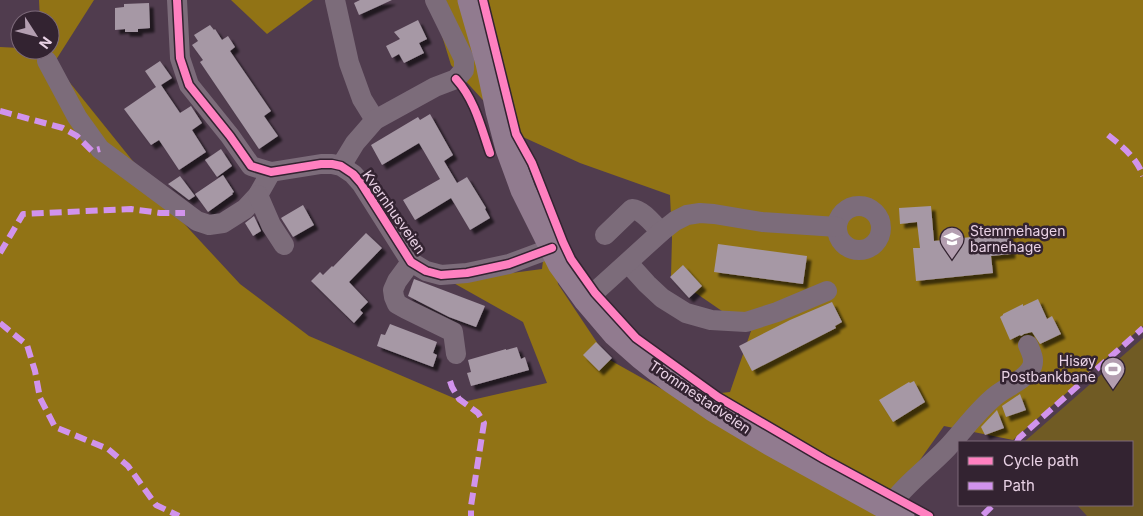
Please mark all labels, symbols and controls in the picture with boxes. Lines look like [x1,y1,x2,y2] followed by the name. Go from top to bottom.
[10,10,60,60] north arrow
[36,34,56,52] text: N
[359,167,429,257] street label: Kvernhusveien
[970,222,1065,255] place label: Stemmehagen barnehage
[939,226,965,260] school or university icon: Stemmehagen barnehage
[1001,352,1096,385] place label: Hisøy Postbankbane
[646,356,754,437] street label: Trommestadveien
[1100,356,1126,390] sports icon: Hisøy Postbankbane
[958,441,1133,506] legend
[1003,451,1079,470] text: Cycle path
[1003,476,1035,495] text: Path

